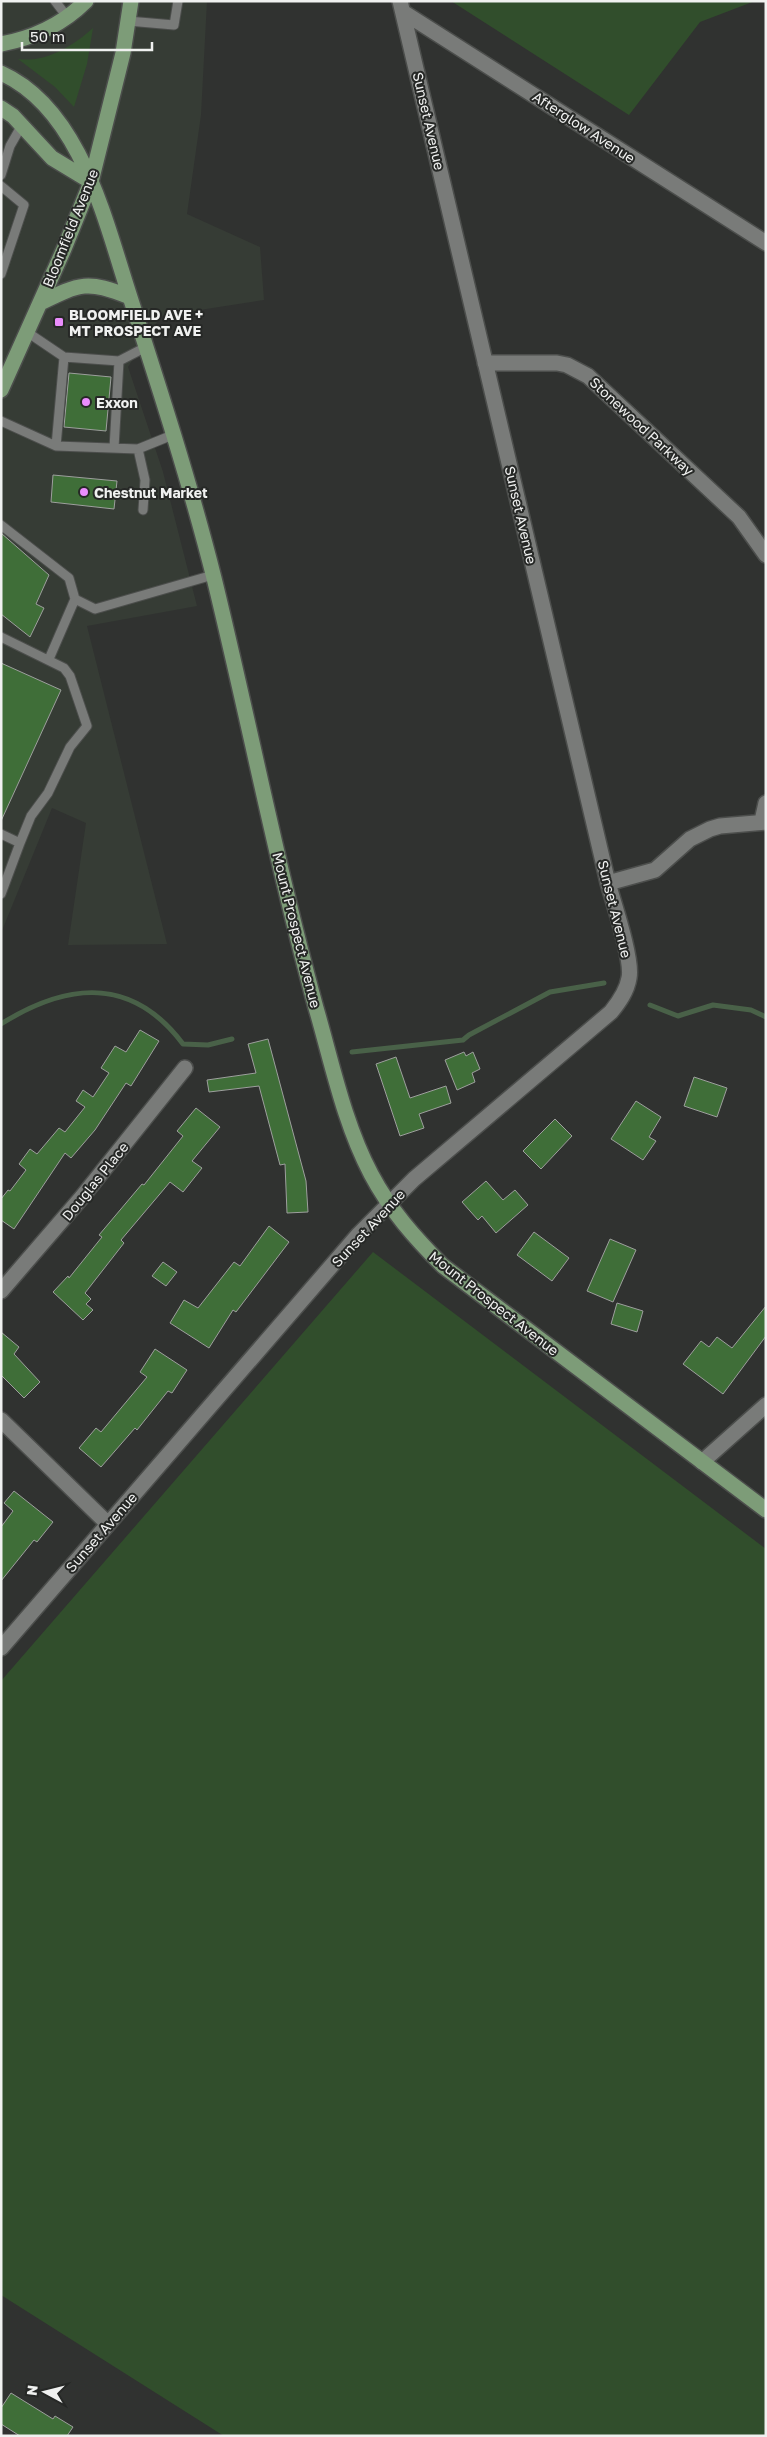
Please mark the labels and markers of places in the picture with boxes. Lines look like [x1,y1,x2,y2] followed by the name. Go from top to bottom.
[69,306,203,339] place label: BLOOMFIELD AVE + MT PROSPECT AVE
[53,316,65,328] marker: BLOOMFIELD AVE + MT PROSPECT AVE
[96,394,138,411] place label: Exxon
[80,396,92,408] marker: Exxon
[94,484,208,501] place label: Chestnut Market
[78,486,90,498] marker: Chestnut Market

